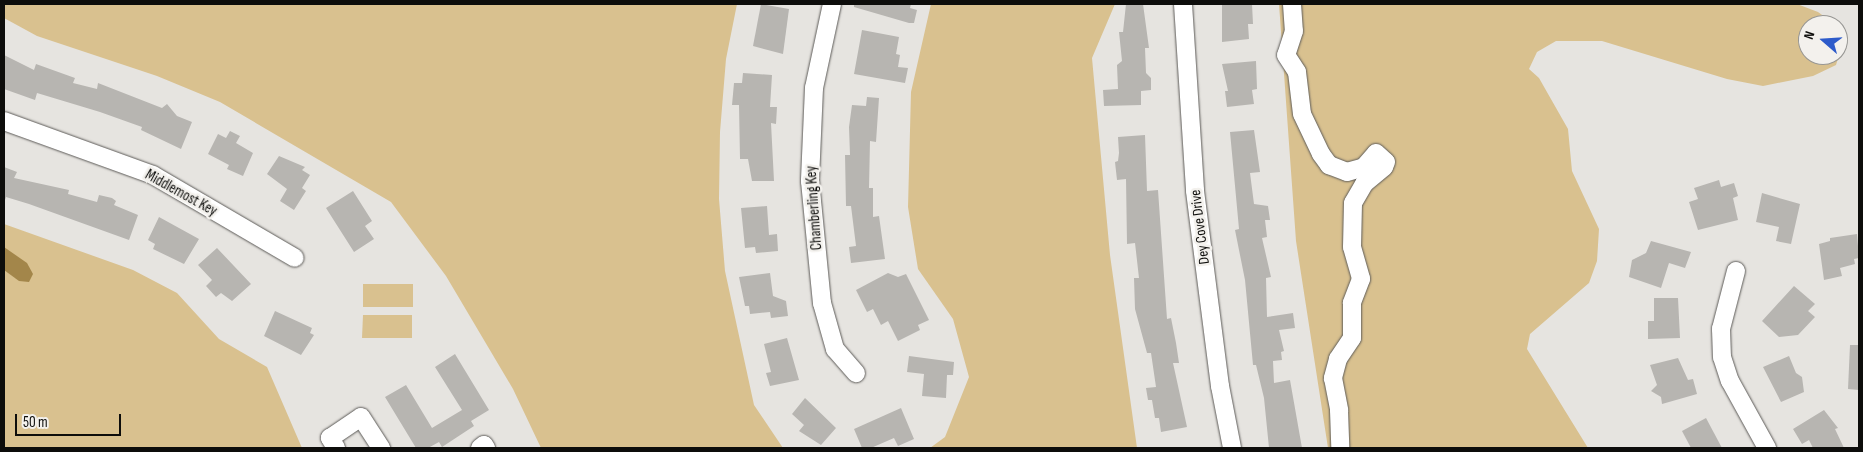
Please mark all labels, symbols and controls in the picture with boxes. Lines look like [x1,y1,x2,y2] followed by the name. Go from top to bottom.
[1798,15,1848,65] north arrow
[1800,29,1819,42] text: N
[802,165,826,251] street label: Chamberling Key
[142,166,220,220] street label: Middlemost Key
[1186,189,1214,265] street label: Dey Cove Drive
[18,404,124,436] scale bar
[23,413,48,432] text: 50 m

